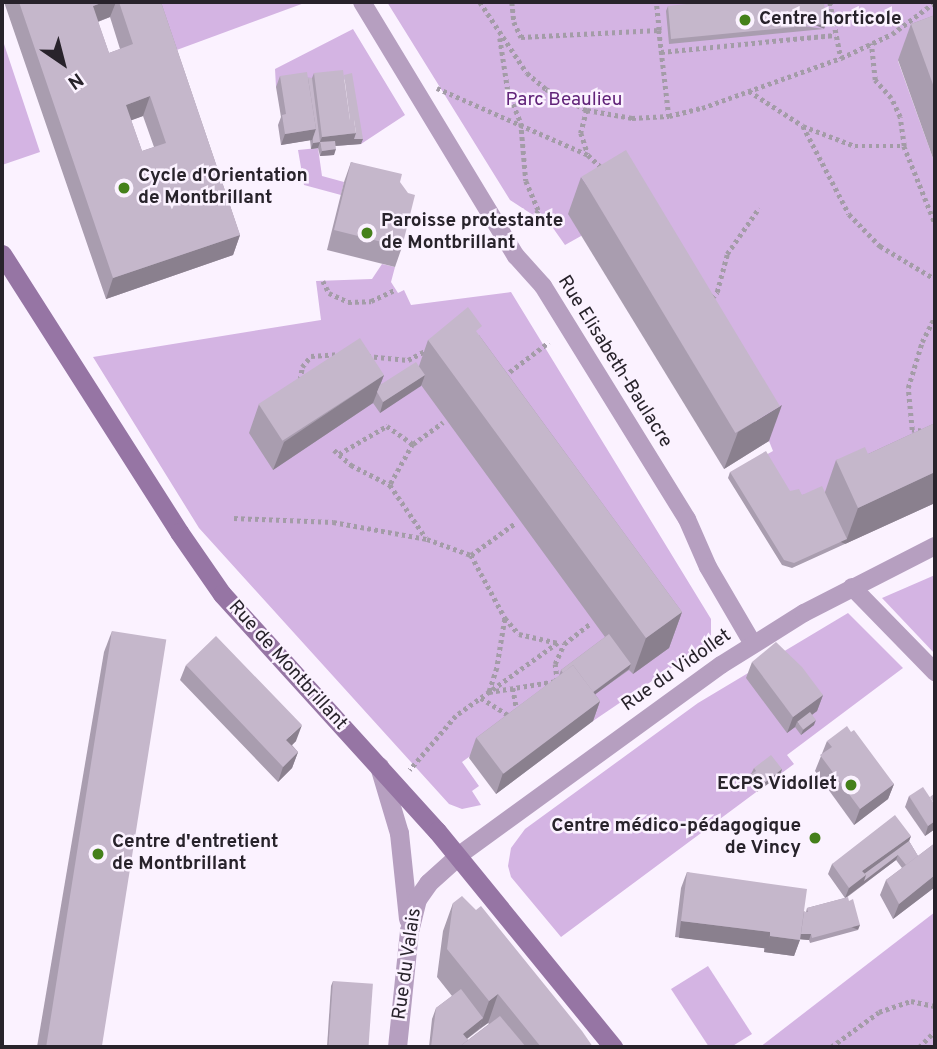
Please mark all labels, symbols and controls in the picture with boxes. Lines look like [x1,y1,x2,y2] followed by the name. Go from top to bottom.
[759,9,902,31] place label: Centre horticole
[737,12,753,28] marker: Centre horticole
[28,28,98,98] north arrow
[63,66,88,94] text: N
[506,90,622,112] park label: Parc Beaulieu
[138,166,308,210] place label: Cycle d'Orientation de Montbrillant
[116,180,132,196] marker: Cycle d'Orientation de Montbrillant
[381,211,563,255] place label: Paroisse protestante de Montbrillant
[359,225,375,241] marker: Paroisse protestante de Montbrillant
[552,272,676,452] street label: Rue Elisabeth-Baulacre
[223,596,351,736] street label: Rue de Montbrillant
[618,625,736,717] street label: Rue du Vidollet
[716,774,837,796] place label: ECPS Vidollet
[843,777,859,793] marker: ECPS Vidollet
[551,816,801,860] place label: Centre médico-pédagogique de Vincy
[807,830,823,846] marker: Centre médico-pédagogique de Vincy
[112,832,278,876] place label: Centre d'entretient de Montbrillant
[90,846,106,862] marker: Centre d'entretient de Montbrillant
[389,906,427,1022] street label: Rue du Valais

